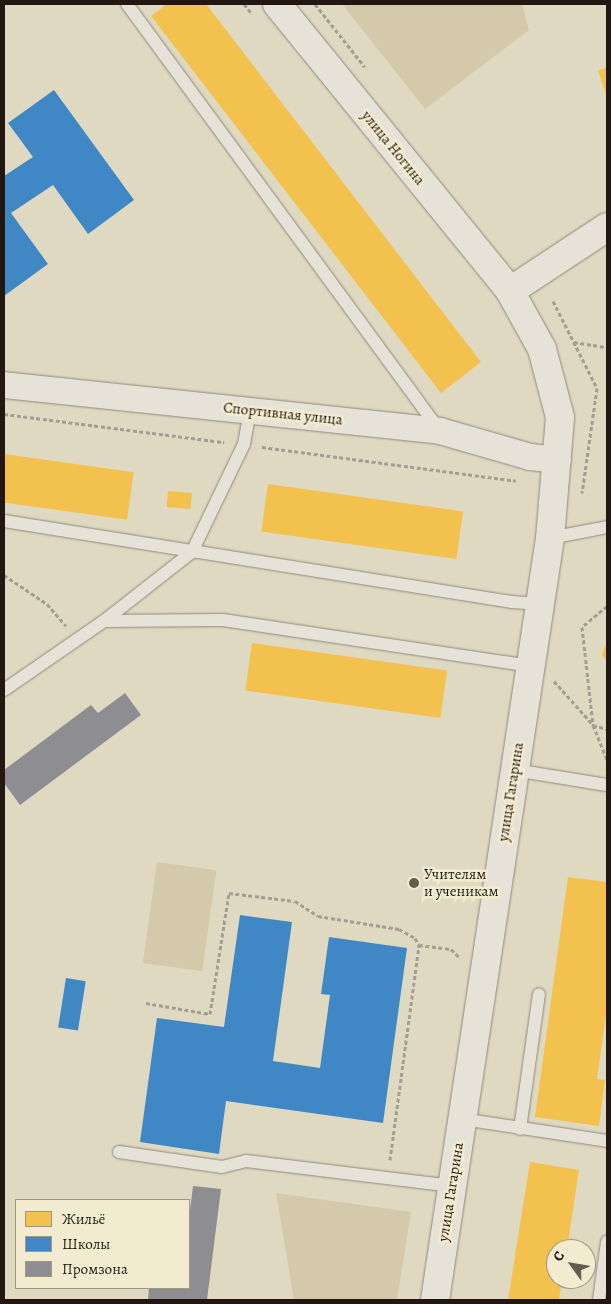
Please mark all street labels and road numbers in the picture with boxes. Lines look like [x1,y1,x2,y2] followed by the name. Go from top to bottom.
[358,107,428,189] street label: улица Ногина
[222,399,344,429] street label: Спортивная улица
[494,741,528,843] street label: улица Гагарина
[434,1141,468,1243] street label: улица Гагарина

